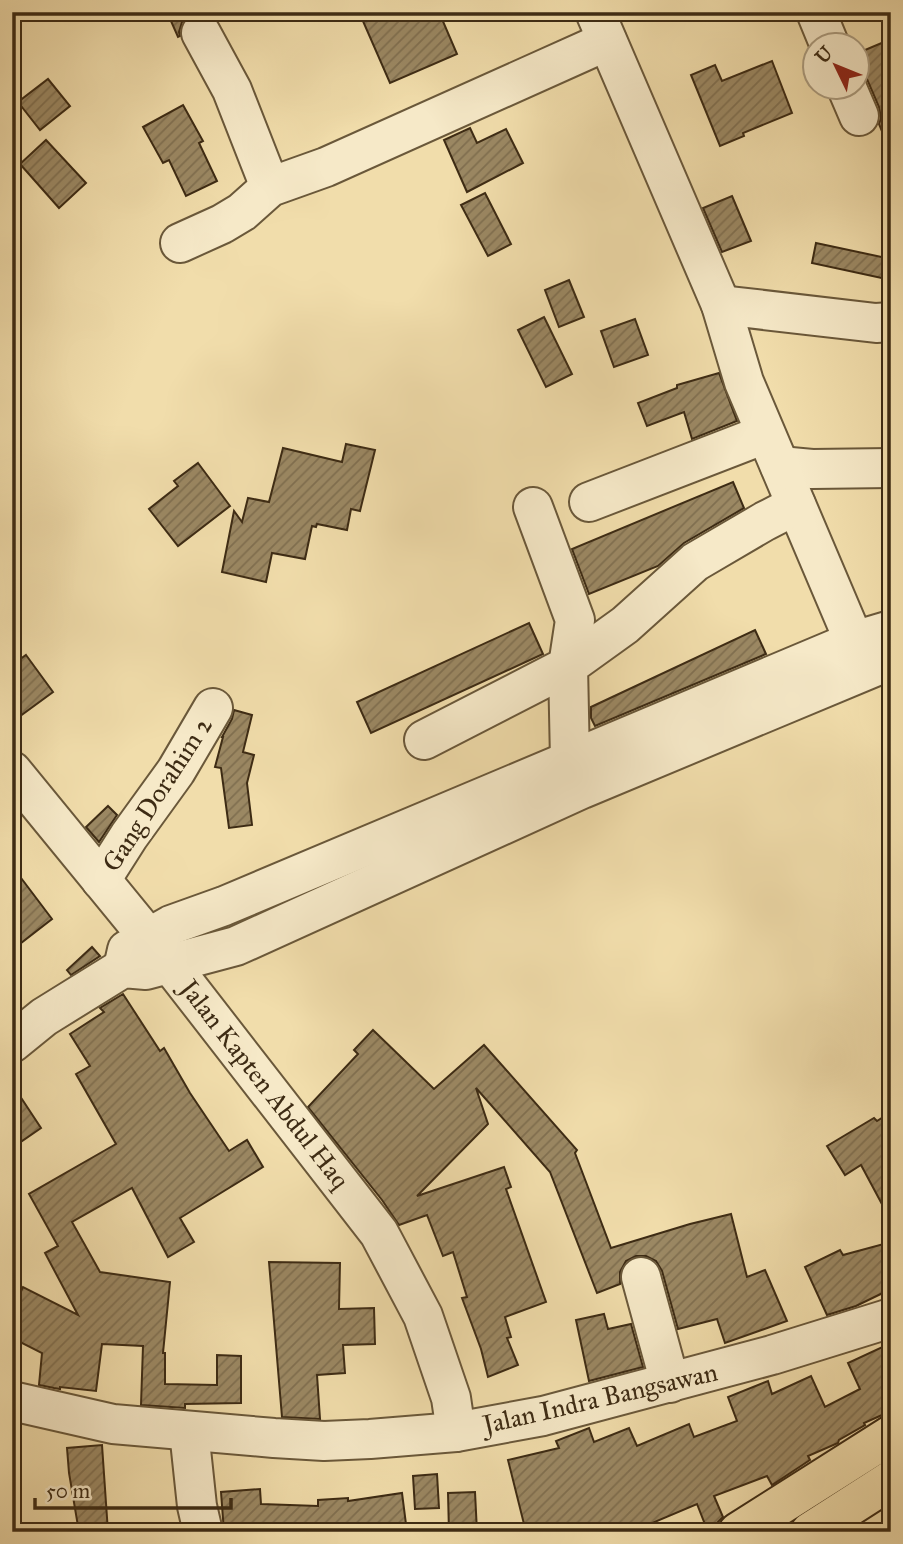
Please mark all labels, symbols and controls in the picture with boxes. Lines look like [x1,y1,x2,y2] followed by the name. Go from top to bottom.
[802,32,872,102] north arrow
[810,41,838,68] text: U
[95,710,219,877] street label: Gang Dorahim 2
[172,971,357,1195] street label: Jalan Kapten Abdul Haq
[477,1355,720,1441] street label: Jalan Indra Bangsawan
[35,1467,231,1511] scale bar
[46,1478,91,1504] text: 50 m

